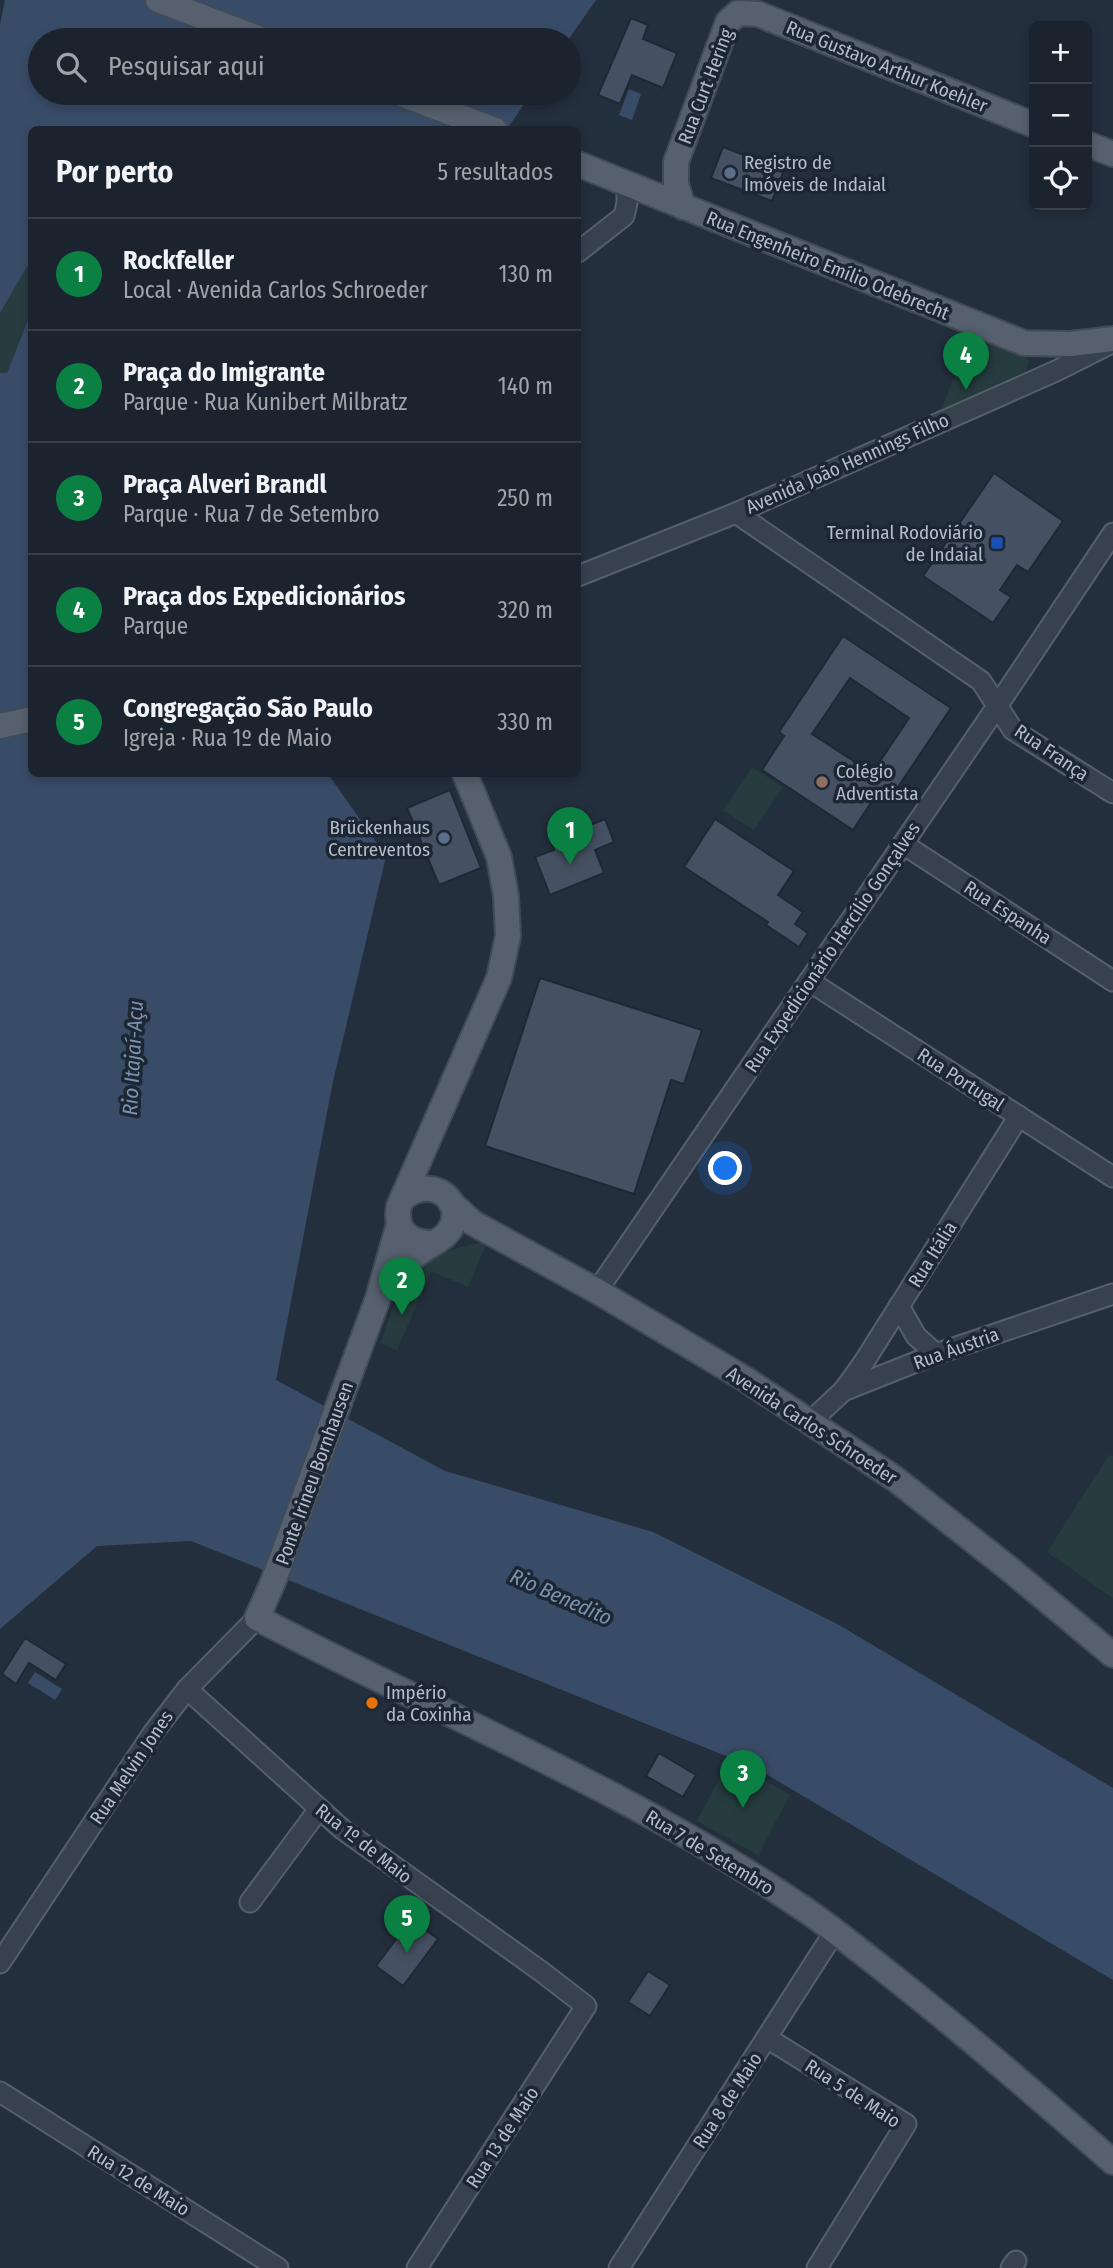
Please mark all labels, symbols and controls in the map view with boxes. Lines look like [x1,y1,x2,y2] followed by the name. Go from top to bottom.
[783,16,991,118] street label: Rua Gustavo Arthur Koehler
[1029,21,1092,210] map controls
[1029,21,1092,84] button: +
[673,25,738,147] street label: Rua Curt Hering
[28,28,581,105] search box
[52,48,90,86] icon: search
[108,51,265,82] text: Pesquisar aqui
[1029,84,1092,147] button: −
[1029,147,1092,210] button: locate
[744,151,886,196] place label: Registro de Imóveis de Indaial
[56,154,173,190] text: Por perto
[437,158,553,186] text: 5 resultados
[722,165,738,181] marker: Registro de Imóveis de Indaial
[703,206,953,325] street label: Rua Engenheiro Emílio Odebrecht
[123,245,234,276] text: Rockfeller
[74,260,84,288] text: 1
[499,260,553,288] text: 130 m
[123,276,428,304] text: Local · Avenida Carlos Schroeder
[943,332,989,390] pin: 4
[123,357,325,388] text: Praça do Imigrante
[74,372,84,400] text: 2
[498,372,553,400] text: 140 m
[123,388,407,416] text: Parque · Rua Kunibert Milbratz
[742,408,952,519] street label: Avenida João Hennings Filho
[123,469,327,500] text: Praça Alveri Brandl
[74,484,84,512] text: 3
[497,484,553,512] text: 250 m
[123,500,380,528] text: Parque · Rua 7 de Setembro
[827,521,983,566] place label: Terminal Rodoviário de Indaial
[989,535,1005,551] marker: Terminal Rodoviário de Indaial
[123,581,405,612] text: Praça dos Expedicionários
[73,596,85,624] text: 4
[498,596,553,624] text: 320 m
[123,612,188,640] text: Parque
[123,693,373,724] text: Congregação São Paulo
[73,708,85,736] text: 5
[497,708,553,736] text: 330 m
[1010,719,1093,786] street label: Rua França
[123,724,332,752] text: Igreja · Rua 1º de Maio
[836,760,918,805] place label: Colégio Adventista
[814,774,830,790] marker: Colégio Adventista
[547,807,593,865] pin: 1
[328,816,430,861] place label: Brückenhaus Centreventos
[740,818,925,1077] street label: Rua Expedicionário Hercílio Gonçalves
[436,830,452,846] marker: Brückenhaus Centreventos
[960,876,1056,949] street label: Rua Espanha
[117,1000,149,1116] water label: Rio Itajaí-Açu
[913,1043,1008,1116] street label: Rua Portugal
[708,1151,742,1185] your location
[903,1217,962,1291] street label: Rua Itália
[379,1257,425,1315] pin: 2
[910,1322,1002,1375] street label: Rua Áustria
[722,1362,902,1489] street label: Avenida Carlos Schroeder
[271,1378,358,1568] street label: Ponte Irineu Bornhausen
[506,1563,616,1631] water label: Rio Benedito
[386,1681,472,1726] place label: Império da Coxinha
[364,1695,380,1711] marker: Império da Coxinha
[85,1706,178,1829] street label: Rua Melvin Jones
[720,1750,766,1808] pin: 3
[311,1799,417,1888] street label: Rua 1º de Maio
[642,1805,778,1900] street label: Rua 7 de Setembro
[384,1895,430,1953] pin: 5
[688,2048,767,2153] street label: Rua 8 de Maio
[801,2054,905,2133] street label: Rua 5 de Maio
[461,2082,544,2192] street label: Rua 13 de Maio
[83,2140,194,2221] street label: Rua 12 de Maio

